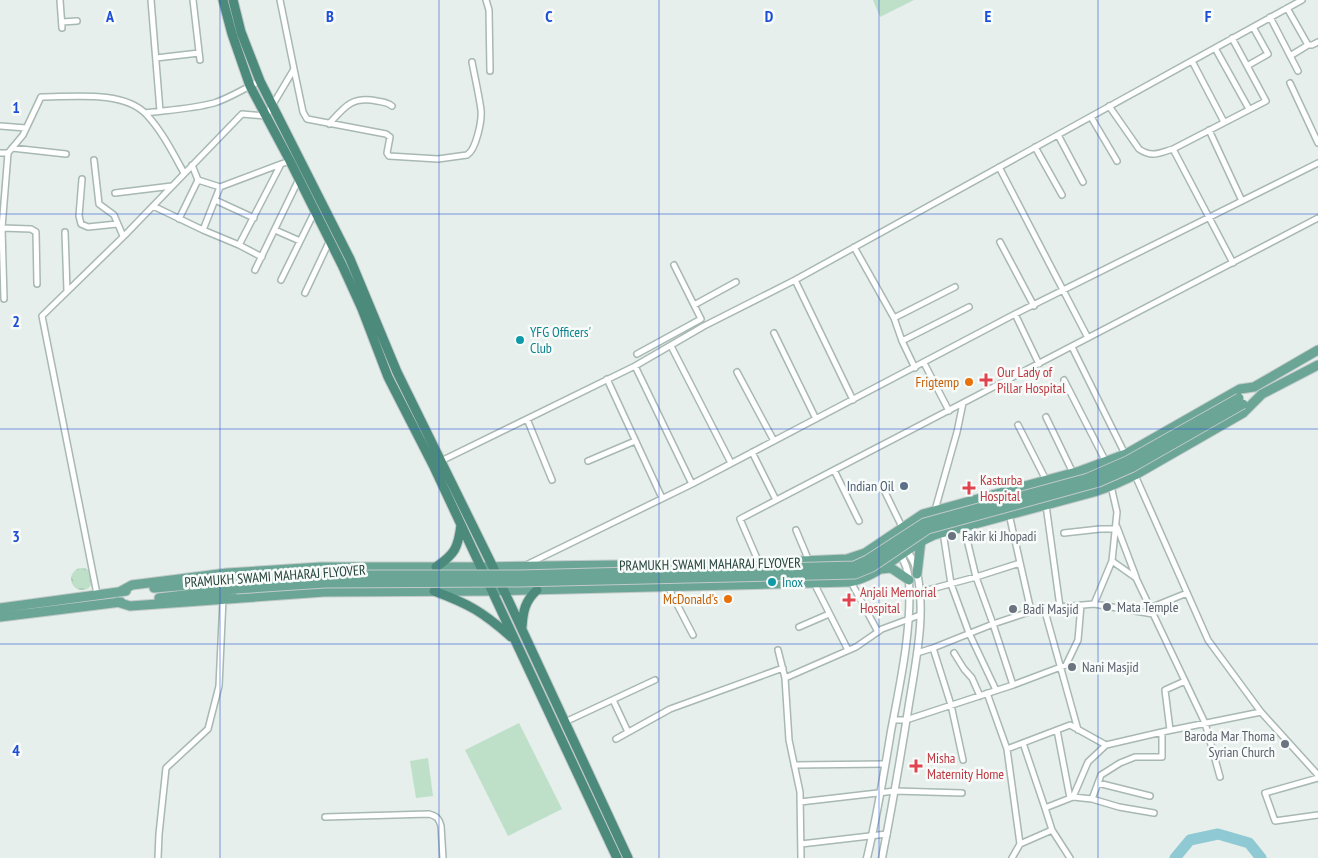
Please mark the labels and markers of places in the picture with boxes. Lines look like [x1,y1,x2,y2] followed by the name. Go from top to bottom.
[530,323,591,357] place label: YFG Officers' Club
[514,334,526,346] marker: YFG Officers' Club
[997,363,1066,397] place label: Our Lady of Pillar Hospital
[916,373,959,391] place label: Frigtemp
[979,373,993,387] marker: Our Lady of Pillar Hospital
[963,376,975,388] marker: Frigtemp
[980,471,1022,505] place label: Kasturba Hospital
[847,477,895,495] place label: Indian Oil
[898,480,910,492] marker: Indian Oil
[962,481,976,495] marker: Kasturba Hospital
[962,527,1036,545] place label: Fakir ki Jhopadi
[946,530,958,542] marker: Fakir ki Jhopadi
[782,573,803,591] place label: Inox
[766,576,778,588] marker: Inox
[860,583,937,617] place label: Anjali Memorial Hospital
[663,590,718,608] place label: McDonald's
[722,593,734,605] marker: McDonald's
[842,593,856,607] marker: Anjali Memorial Hospital
[1117,598,1179,616] place label: Mata Temple
[1023,600,1079,618] place label: Badi Masjid
[1101,601,1113,613] marker: Mata Temple
[1007,603,1019,615] marker: Badi Masjid
[1082,658,1139,676] place label: Nani Masjid
[1066,661,1078,673] marker: Nani Masjid
[1184,727,1275,761] place label: Baroda Mar Thoma Syrian Church
[1279,738,1291,750] marker: Baroda Mar Thoma Syrian Church
[927,749,1004,783] place label: Misha Maternity Home
[909,759,923,773] marker: Misha Maternity Home

